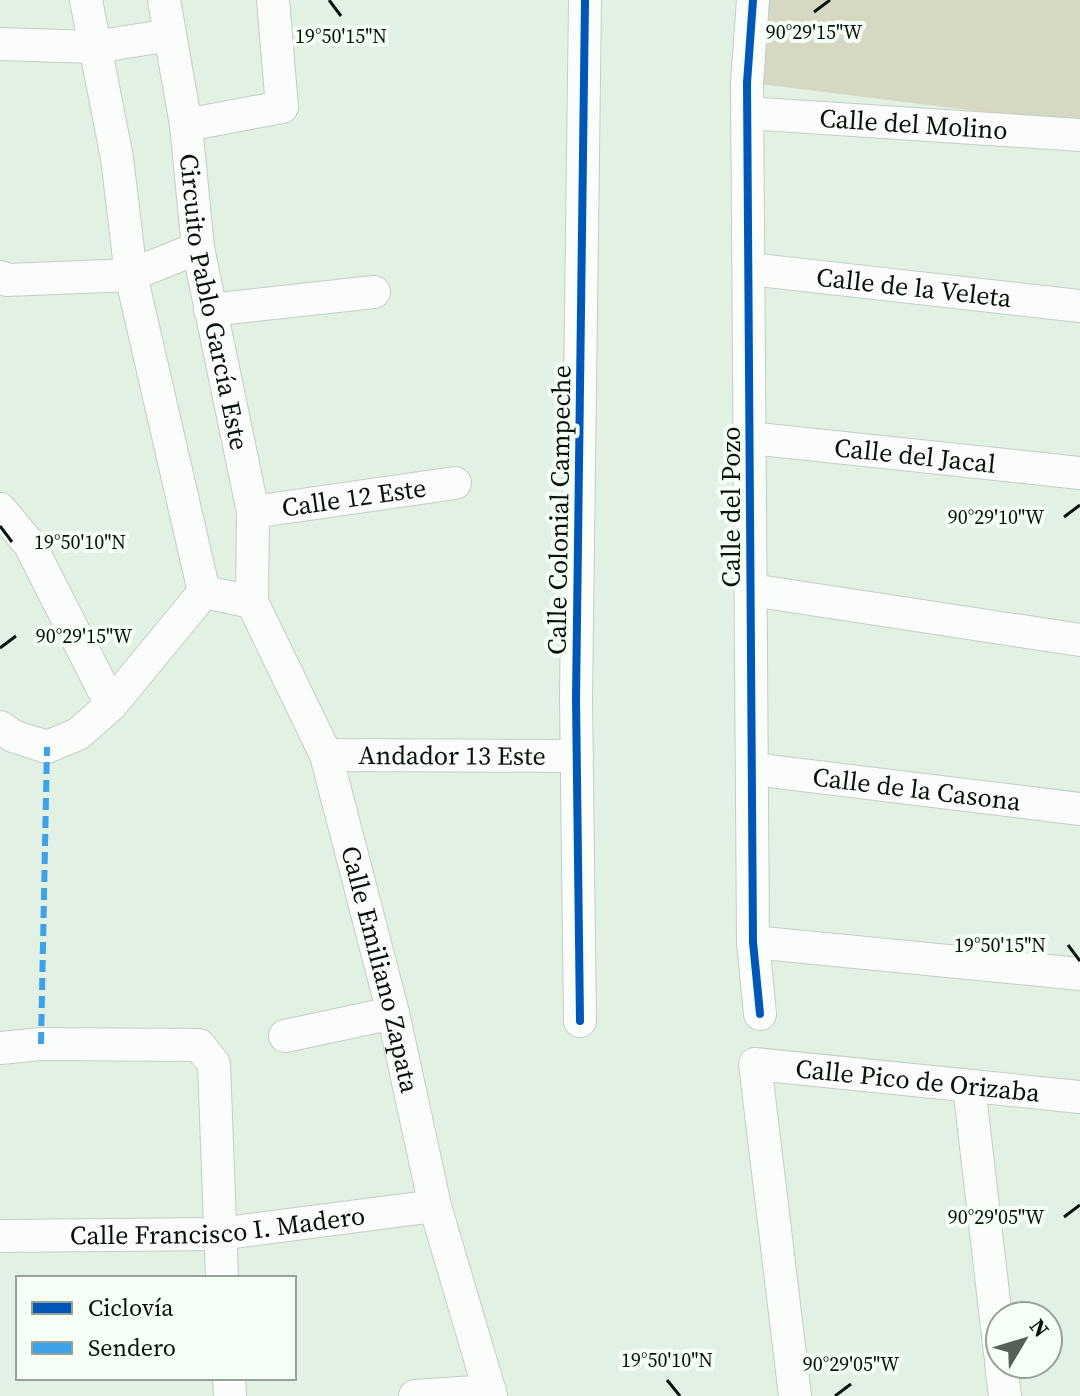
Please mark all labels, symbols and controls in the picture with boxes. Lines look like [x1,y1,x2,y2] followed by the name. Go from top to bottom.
[766,18,863,46] text: 90°29'15"W
[295,22,387,50] text: 19°50'15"N
[818,100,1009,148] street label: Calle del Molino
[171,152,258,453] street label: Circuito Pablo García Este
[815,259,1014,316] street label: Calle de la Veleta
[538,365,580,655] street label: Calle Colonial Campeche
[713,426,749,588] street label: Calle del Pozo
[833,429,998,482] street label: Calle del Jacal
[280,469,428,526] street label: Calle 12 Este
[948,503,1045,531] text: 90°29'10"W
[34,528,126,556] text: 19°50'10"N
[36,622,133,650] text: 90°29'15"W
[358,737,546,774] street label: Andador 13 Este
[811,759,1024,820] street label: Calle de la Casona
[332,842,428,1097] street label: Calle Emiliano Zapata
[954,931,1046,959] text: 19°50'15"N
[794,1050,1042,1111] street label: Calle Pico de Orizaba
[70,1197,367,1253] street label: Calle Francisco I. Madero
[948,1203,1045,1231] text: 90°29'05"W
[16,1276,296,1380] legend
[88,1291,174,1324] text: Ciclovía
[984,1300,1064,1380] north arrow
[1023,1312,1057,1343] text: N
[88,1331,176,1364] text: Sendero
[621,1346,713,1374] text: 19°50'10"N
[803,1350,900,1378] text: 90°29'05"W

